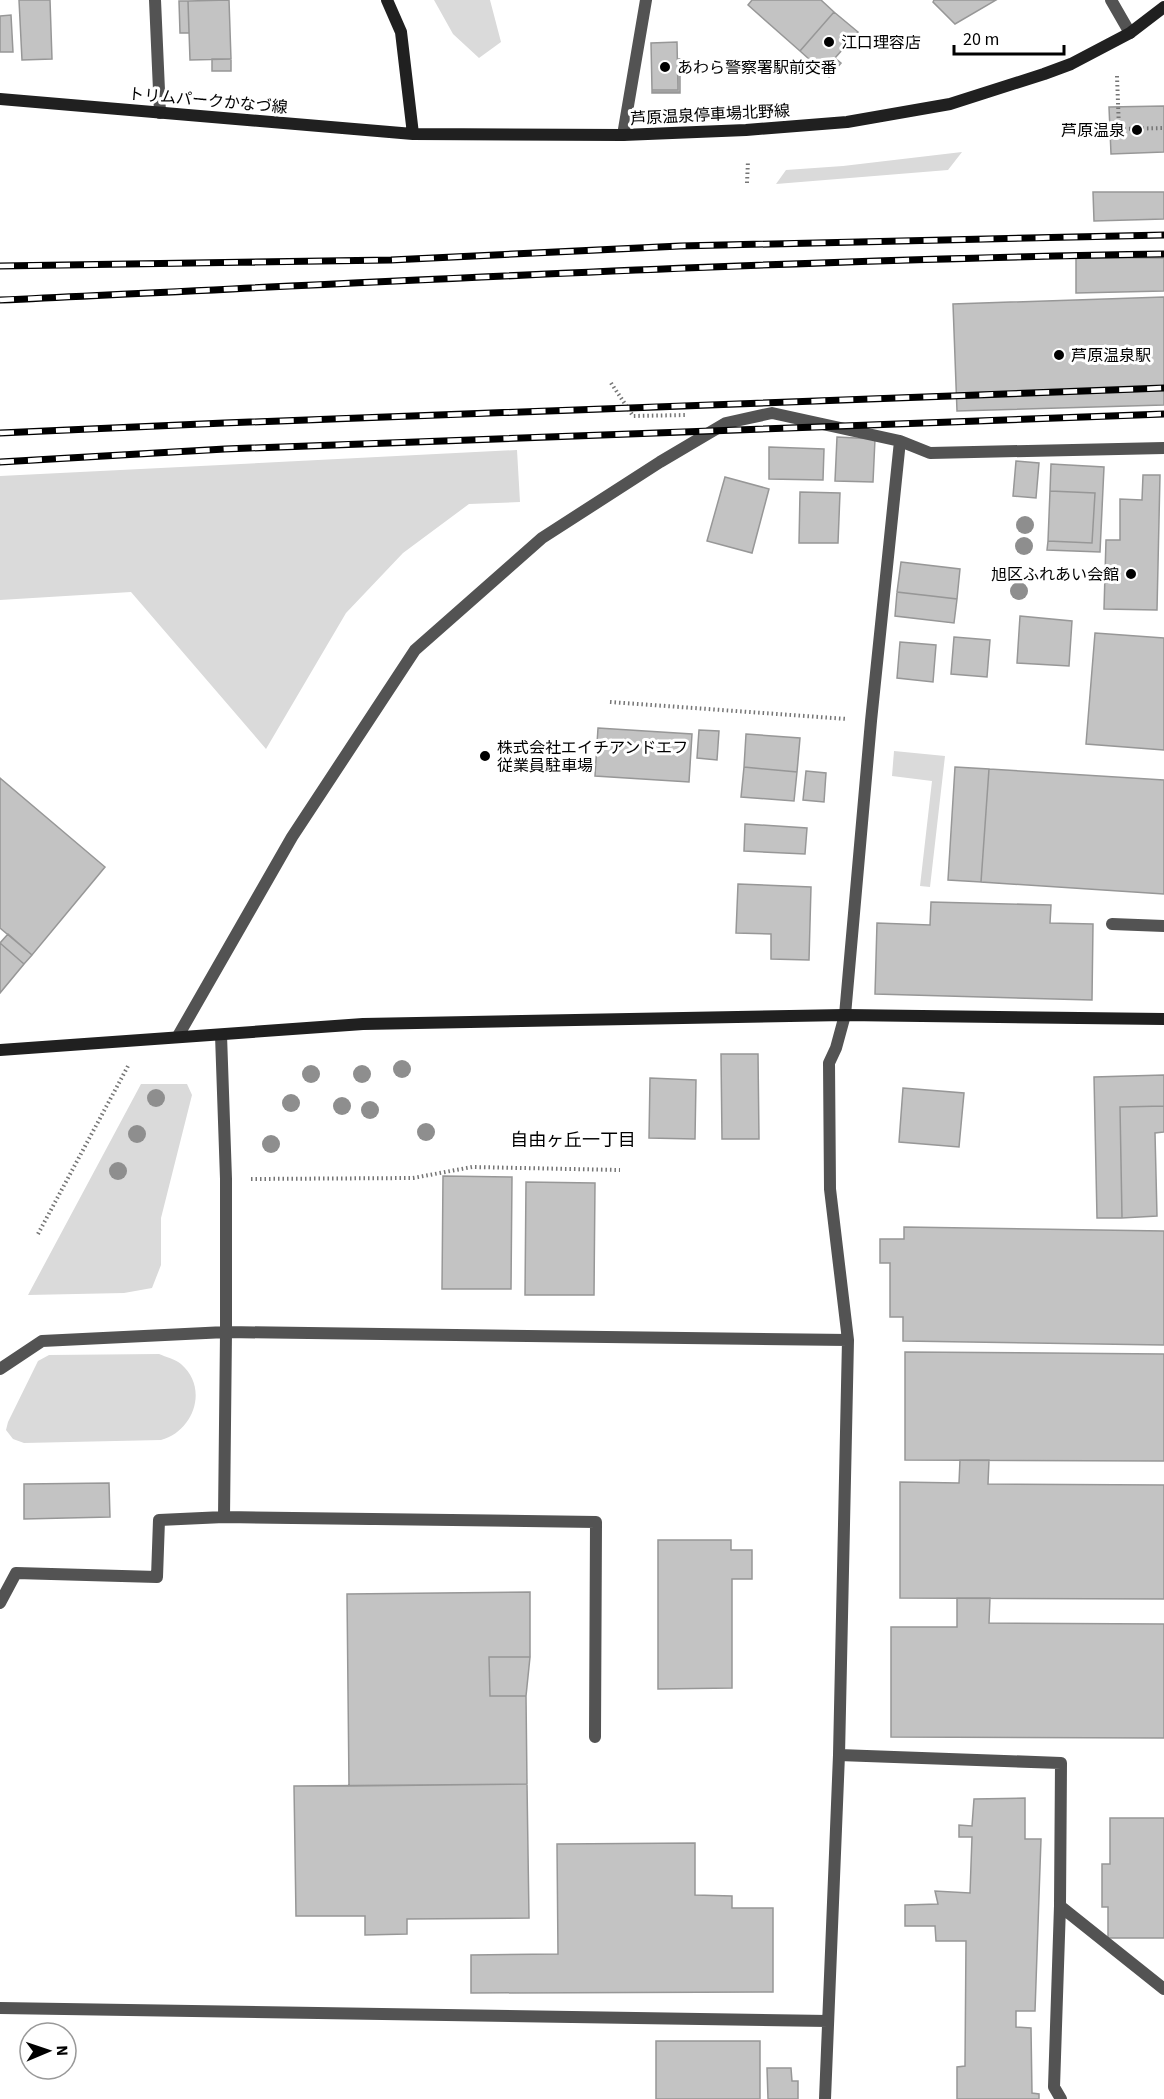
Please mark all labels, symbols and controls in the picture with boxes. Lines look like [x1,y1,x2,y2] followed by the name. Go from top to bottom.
[954,18,1064,56] scale bar
[963,27,999,52] text: 20 m
[841,32,921,54] place label: 江口理容店
[822,35,836,49] marker: 江口理容店
[677,57,837,79] place label: あわら警察署駅前交番
[658,60,672,74] marker: あわら警察署駅前交番
[127,83,289,119] street label: トリムパークかなづ線
[630,100,791,130] street label: 芦原温泉停車場北野線
[1061,120,1125,142] place label: 芦原温泉
[1130,123,1144,137] marker: 芦原温泉
[1071,345,1151,367] place label: 芦原温泉駅
[1052,348,1066,362] marker: 芦原温泉駅
[991,564,1119,586] place label: 旭区ふれあい会館
[1124,567,1138,581] marker: 旭区ふれあい会館
[497,737,688,777] place label: 株式会社エイチアンドエフ 従業員駐車場
[478,749,492,763] marker: 株式会社エイチアンドエフ 従業員駐車場
[510,1128,636,1153] district label: 自由ヶ丘一丁目
[18,2021,78,2081] north arrow
[51,2045,73,2056] text: N

